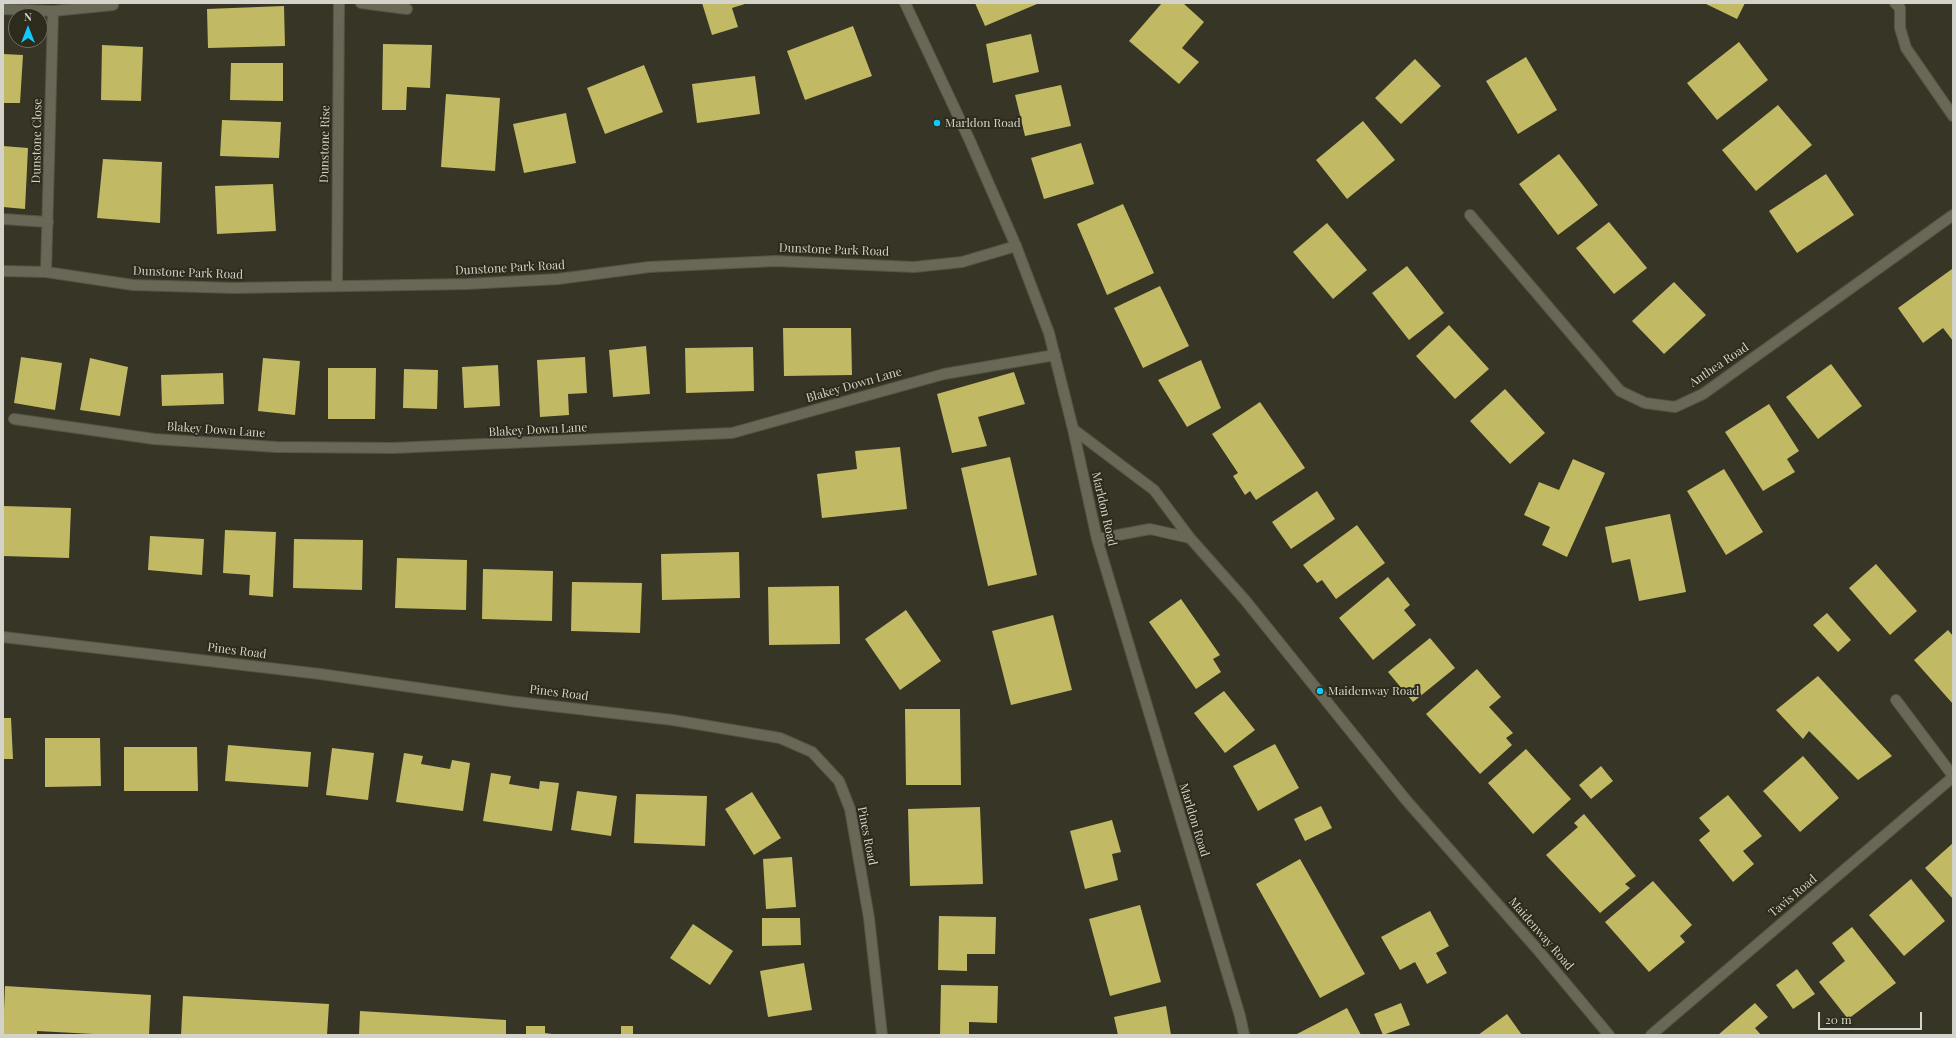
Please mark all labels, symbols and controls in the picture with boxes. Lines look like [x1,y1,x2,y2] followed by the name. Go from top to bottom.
[8,8,48,48] north arrow
[24,9,32,24] text: N
[29,98,45,184] street label: Dunstone Close
[317,105,333,183] street label: Dunstone Rise
[945,116,1021,130] place label: Marldon Road
[932,118,942,128] marker: Marldon Road
[779,241,889,259] street label: Dunstone Park Road
[455,258,565,278] street label: Dunstone Park Road
[133,264,243,282] street label: Dunstone Park Road
[1687,340,1751,390] street label: Anthea Road
[805,364,903,406] street label: Blakey Down Lane
[166,419,266,441] street label: Blakey Down Lane
[488,420,588,440] street label: Blakey Down Lane
[1088,470,1120,548] street label: Marldon Road
[207,640,267,662] street label: Pines Road
[529,682,589,704] street label: Pines Road
[1328,684,1419,698] place label: Maidenway Road
[1315,686,1325,696] marker: Maidenway Road
[1176,782,1212,858] street label: Marldon Road
[854,805,880,867] street label: Pines Road
[1766,872,1820,920] street label: Tavis Road
[1506,895,1576,973] street label: Maidenway Road
[1820,1004,1924,1030] scale bar
[1825,1011,1852,1027] text: 20 m

